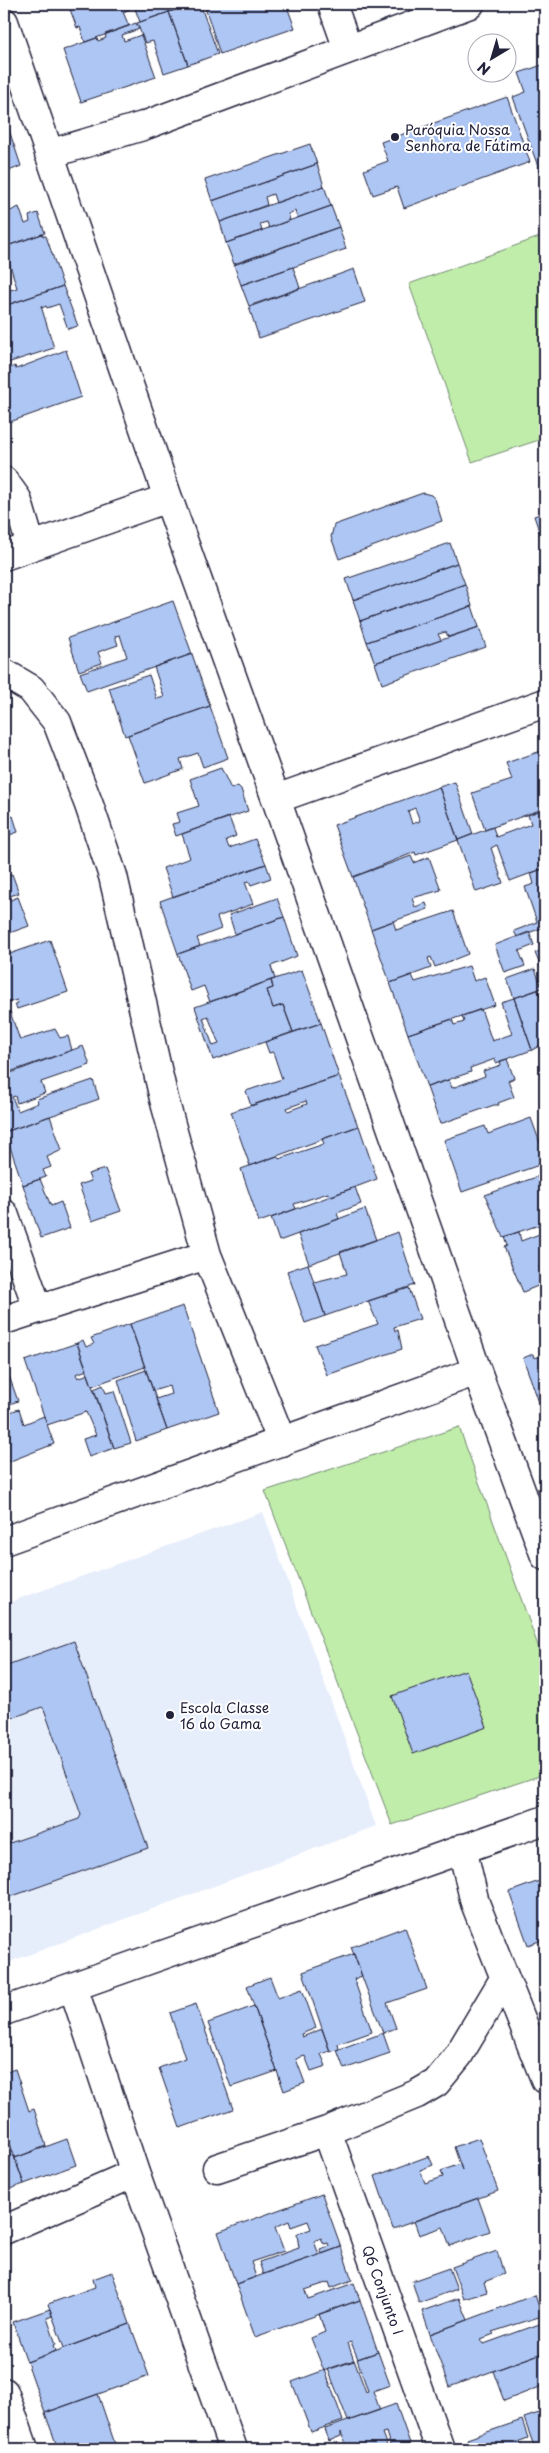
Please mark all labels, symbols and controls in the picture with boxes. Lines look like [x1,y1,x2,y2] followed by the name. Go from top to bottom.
[466,32,516,82] north arrow
[473,57,495,80] text: N
[405,119,531,156] place label: Paróquia Nossa Senhora de Fátima
[389,131,401,143] marker: Paróquia Nossa Senhora de Fátima
[180,1697,269,1734] place label: Escola Classe 16 do Gama
[164,1709,176,1721] marker: Escola Classe 16 do Gama
[357,2242,409,2338] street label: Q6 Conjunto I

